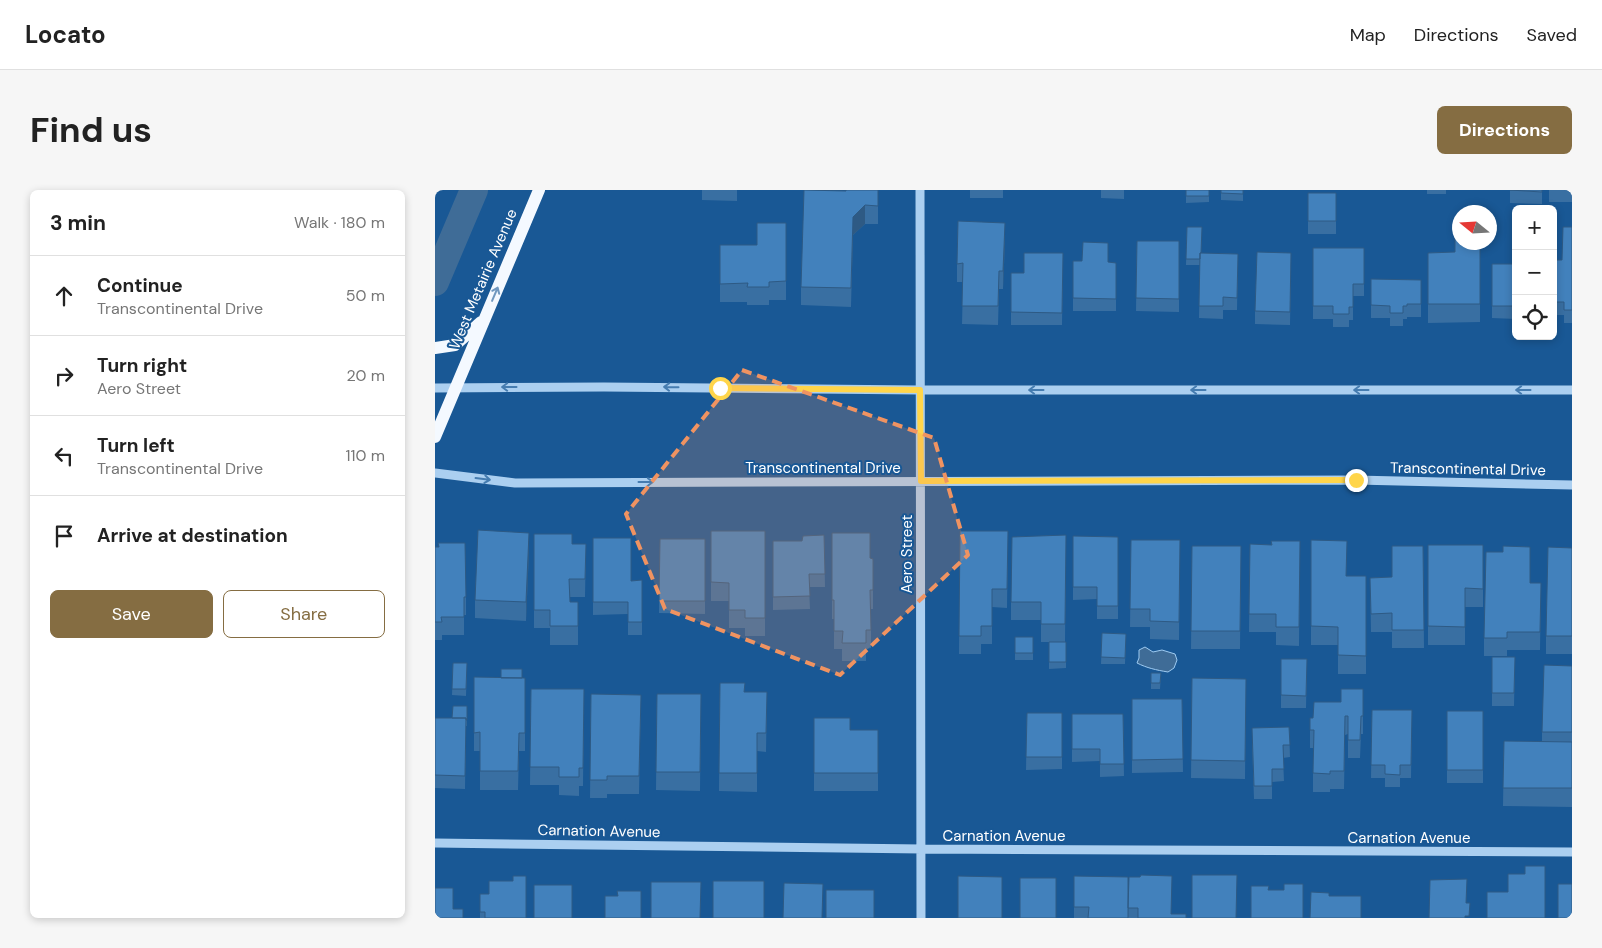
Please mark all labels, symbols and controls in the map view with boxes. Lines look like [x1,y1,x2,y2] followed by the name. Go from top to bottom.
[25,19,106,50] text: Locato
[1350,23,1386,47] text: Map
[1414,23,1499,47] text: Directions
[1527,23,1577,47] text: Saved
[1437,106,1572,154] button: Directions
[30,107,152,153] text: Find us
[1452,205,1497,250] north arrow
[1512,205,1557,340] map controls
[1512,205,1557,250] button: +
[444,206,522,352] street label: West Metairie Avenue
[50,209,106,237] text: 3 min
[294,212,385,233] text: Walk · 180 m
[1512,250,1557,295] button: −
[97,273,183,298] text: Continue
[50,282,78,310] icon: ahead
[346,285,385,306] text: 50 m
[491,287,500,302] one-way arrow
[1512,295,1557,340] button: locate
[97,298,263,319] text: Transcontinental Drive
[97,353,187,378] text: Turn right
[50,362,78,390] icon: right
[346,365,385,386] text: 20 m
[709,377,732,400] route start
[97,378,181,399] text: Aero Street
[501,382,518,392] one-way arrow
[664,382,680,392] one-way arrow
[1028,385,1044,395] one-way arrow
[1191,385,1207,395] one-way arrow
[1353,385,1370,395] one-way arrow
[1516,385,1532,395] one-way arrow
[97,433,175,458] text: Turn left
[50,442,78,470] icon: left
[346,445,385,466] text: 110 m
[97,458,263,479] text: Transcontinental Drive
[745,458,901,478] street label: Transcontinental Drive
[1390,458,1546,480] street label: Transcontinental Drive
[1345,469,1368,492] route end
[475,474,491,484] one-way arrow
[637,477,653,487] one-way arrow
[897,515,917,593] street label: Aero Street
[50,522,78,550] icon: arrive
[97,523,288,548] text: Arrive at destination
[50,590,213,638] button: Save
[223,590,385,638] button: Share
[537,820,661,842] street label: Carnation Avenue
[943,826,1065,846] street label: Carnation Avenue
[1348,828,1470,848] street label: Carnation Avenue

